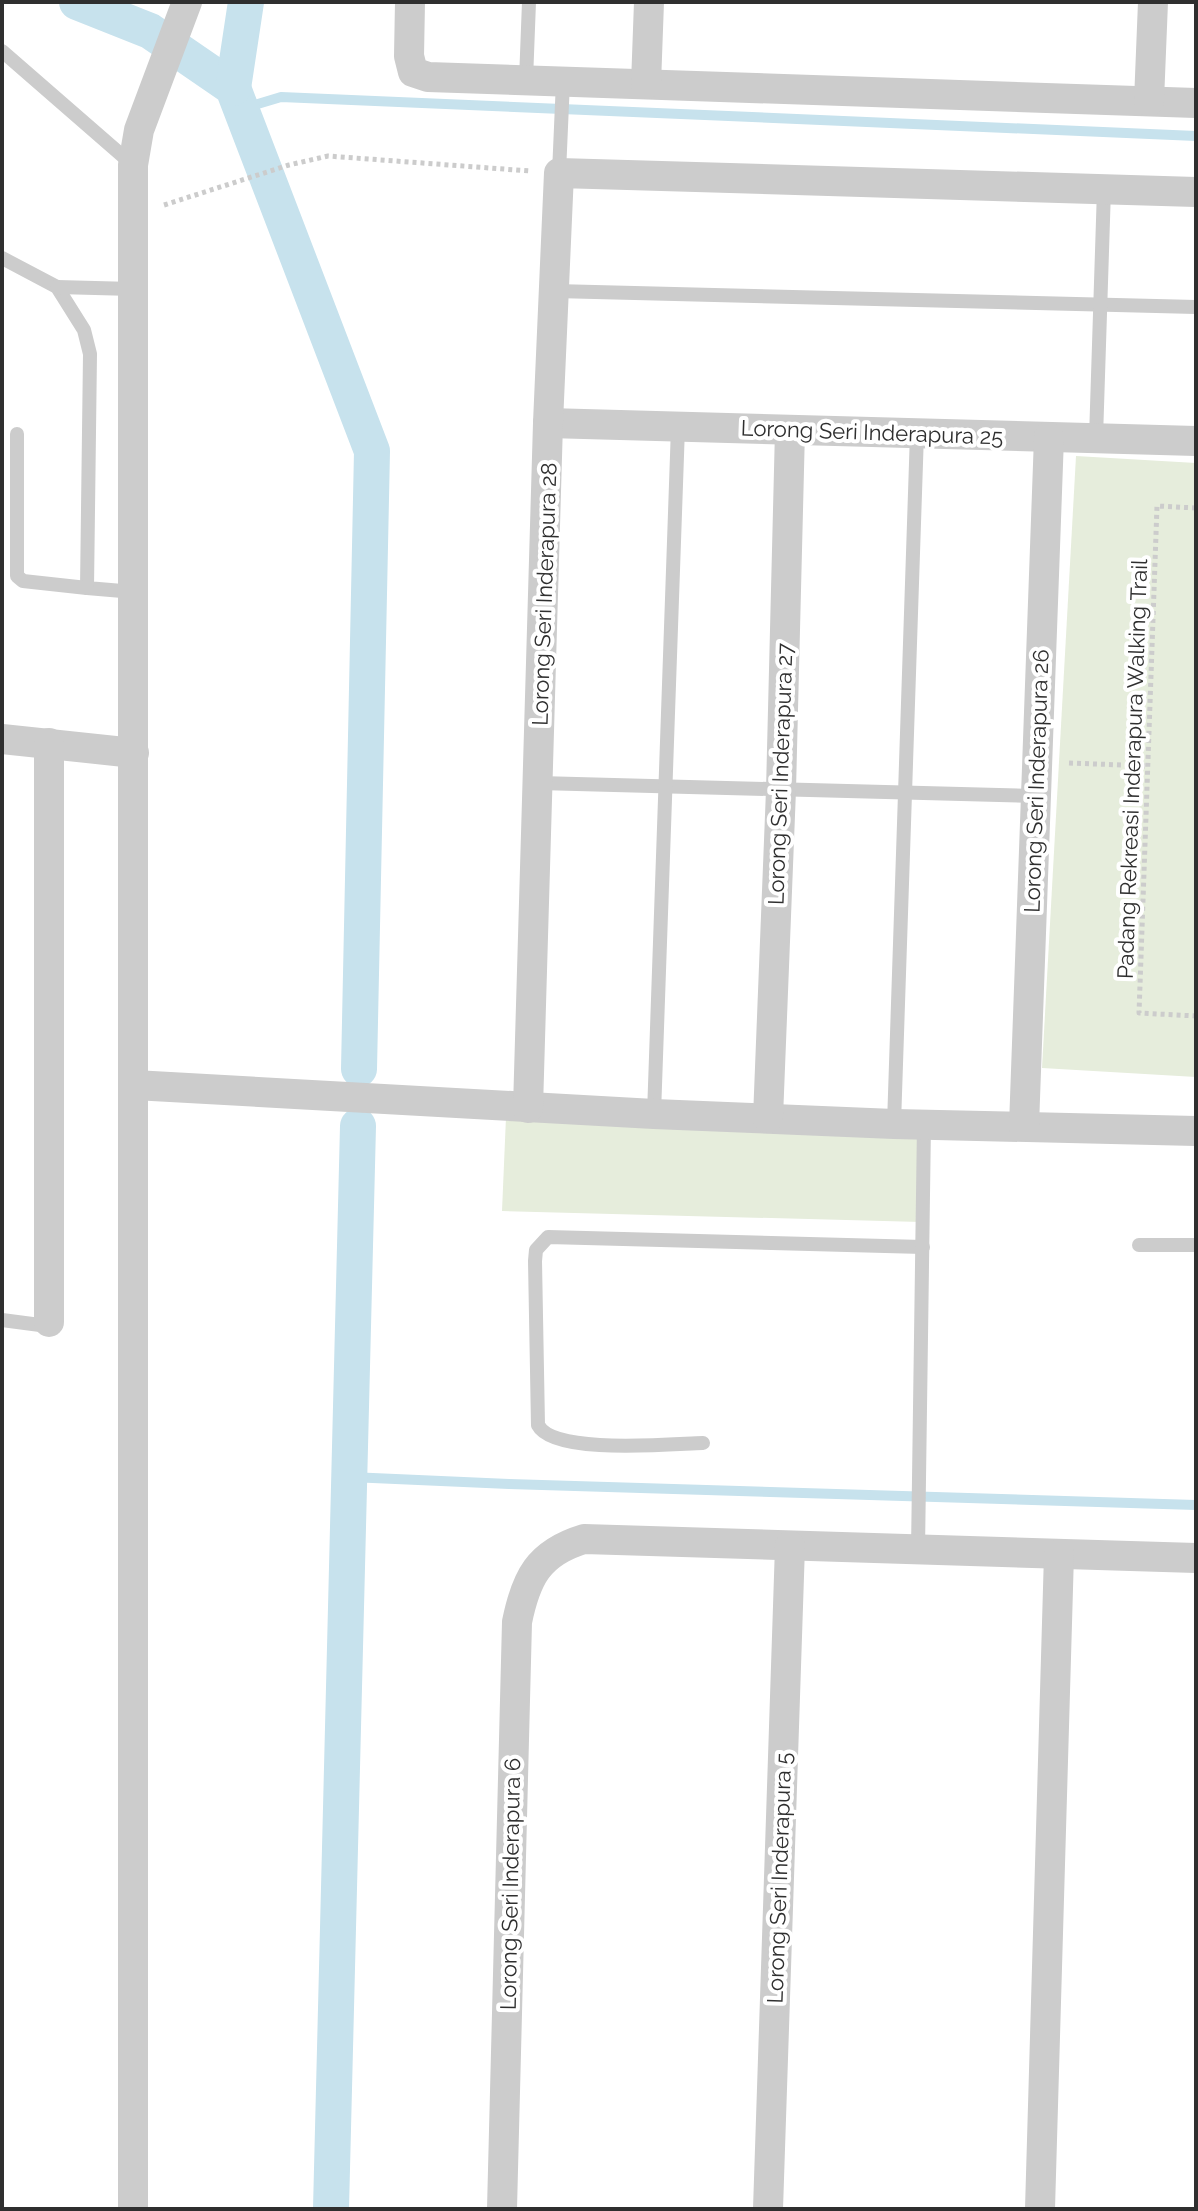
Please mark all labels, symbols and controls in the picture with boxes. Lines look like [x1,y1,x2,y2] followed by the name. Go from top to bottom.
[740,414,1004,450] street label: Lorong Seri Inderapura 25
[526,462,562,726] street label: Lorong Seri Inderapura 28
[1112,558,1152,980] street label: Padang Rekreasi Inderapura Walking Trail
[762,642,798,906] street label: Lorong Seri Inderapura 27
[1018,649,1054,913] street label: Lorong Seri Inderapura 26
[762,1752,796,2004] street label: Lorong Seri Inderapura 5
[495,1758,525,2010] street label: Lorong Seri Inderapura 6

